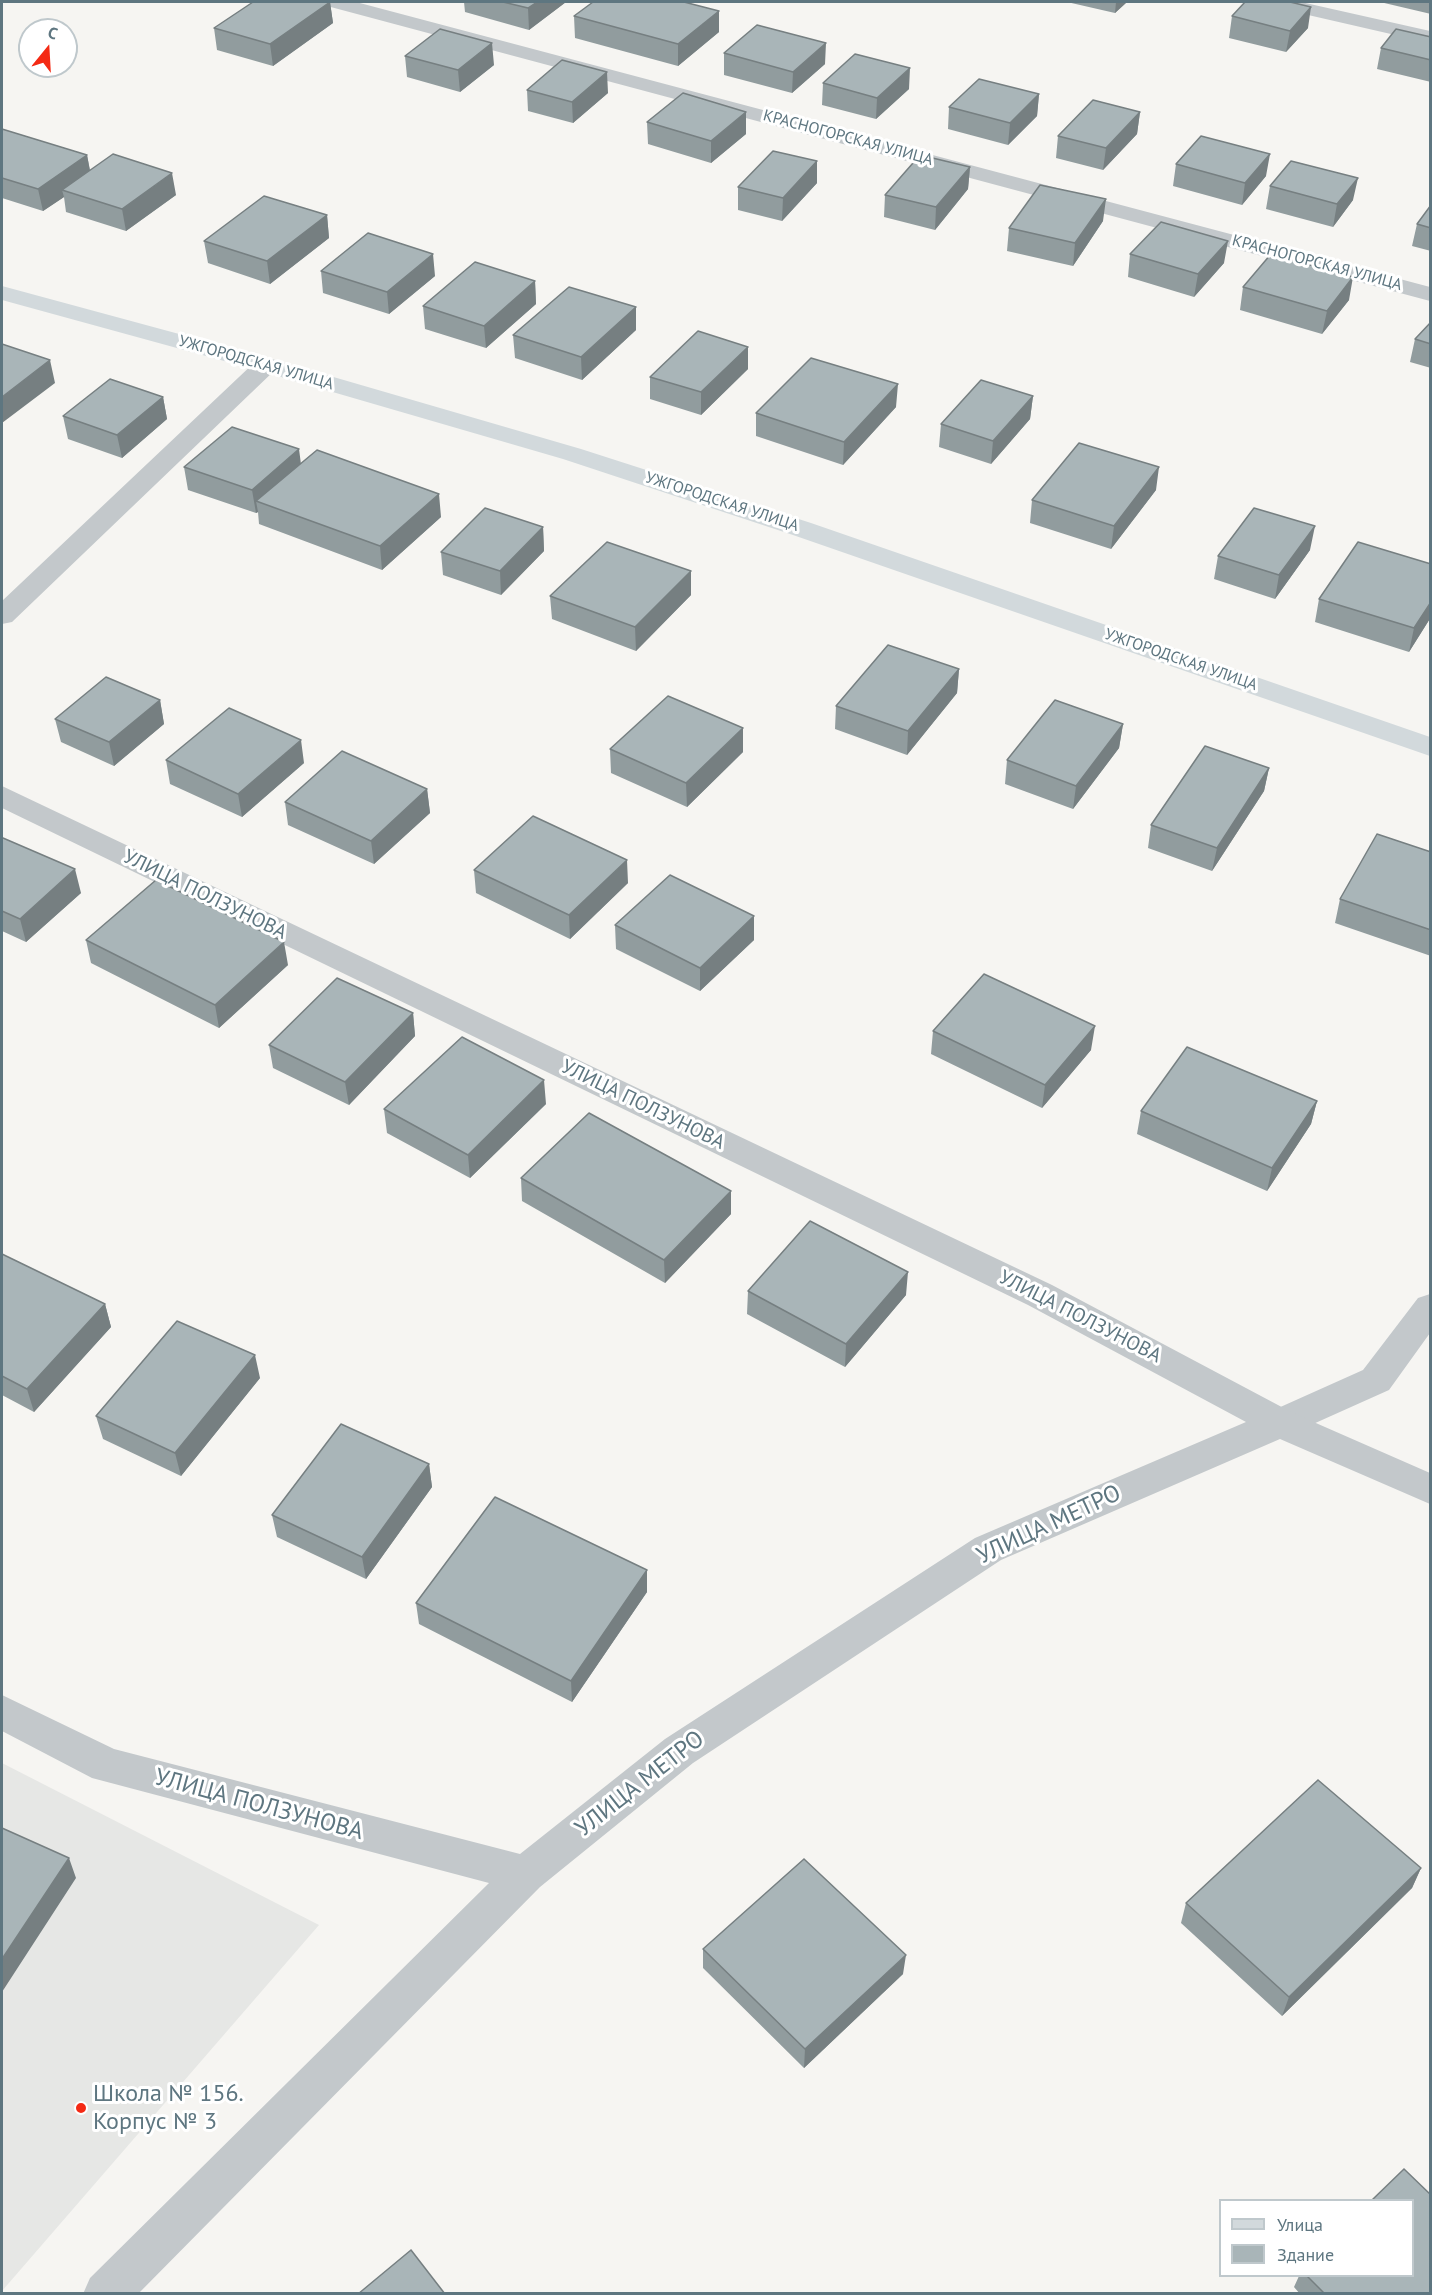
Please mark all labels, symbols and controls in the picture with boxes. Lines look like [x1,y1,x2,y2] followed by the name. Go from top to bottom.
[18,18,78,78] north arrow
[46,22,60,44] text: С
[761,106,935,170] street label: КРАСНОГОРСКАЯ УЛИЦА
[1230,231,1404,295] street label: КРАСНОГОРСКАЯ УЛИЦА
[176,332,336,394] street label: УЖГОРОДСКАЯ УЛИЦА
[643,468,801,536] street label: УЖГОРОДСКАЯ УЛИЦА
[1102,625,1260,695] street label: УЖГОРОДСКАЯ УЛИЦА
[119,845,291,945] street label: УЛИЦА ПОЛЗУНОВА
[557,1055,729,1155] street label: УЛИЦА ПОЛЗУНОВА
[995,1266,1165,1368] street label: УЛИЦА ПОЛЗУНОВА
[972,1479,1126,1571] street label: УЛИЦА МЕТРО
[570,1725,710,1843] street label: УЛИЦА МЕТРО
[152,1763,366,1847] street label: УЛИЦА ПОЛЗУНОВА
[93,2080,244,2136] place label: Школа № 156. Корпус № 3
[74,2101,88,2115] marker: Школа № 156. Корпус № 3
[1219,2199,1414,2277] legend
[1277,2213,1323,2236] text: Улица
[1277,2243,1334,2266] text: Здание

